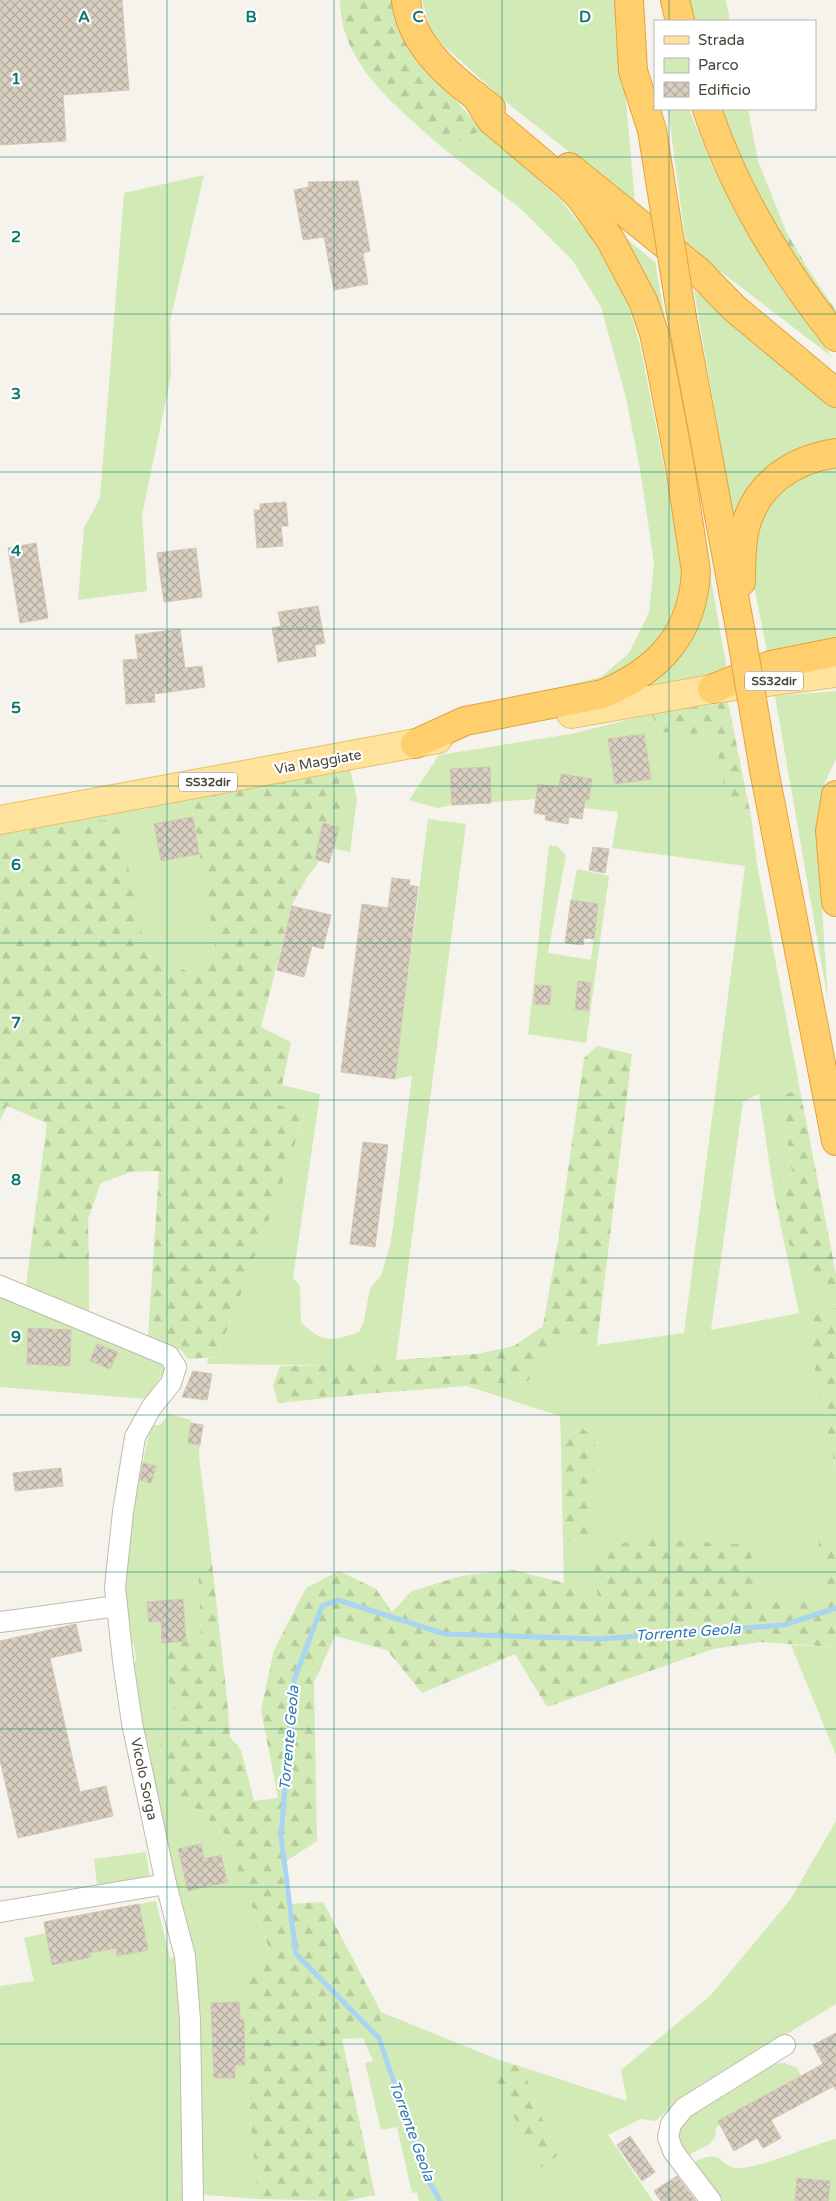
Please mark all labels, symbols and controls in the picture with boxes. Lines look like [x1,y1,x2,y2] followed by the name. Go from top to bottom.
[78,7,90,27] text: A
[245,7,257,27] text: B
[412,7,424,27] text: C
[579,7,591,27] text: D
[654,20,816,110] legend
[698,31,745,49] text: Strada
[698,56,739,74] text: Parco
[11,69,21,89] text: 1
[698,81,751,99] text: Edificio
[11,227,21,247] text: 2
[11,384,21,404] text: 3
[11,541,21,561] text: 4
[745,671,803,690] road number: SS32dir
[11,698,21,718] text: 5
[273,746,363,778] street label: Via Maggiate
[179,772,237,792] road number: SS32dir
[11,855,21,875] text: 6
[11,1013,21,1033] text: 7
[11,1170,21,1190] text: 8
[11,1327,21,1347] text: 9
[635,1619,742,1645] water label: Torrente Geola
[275,1684,303,1791] water label: Torrente Geola
[127,1736,161,1822] street label: Vicolo Sorga
[386,2079,439,2184] water label: Torrente Geola

